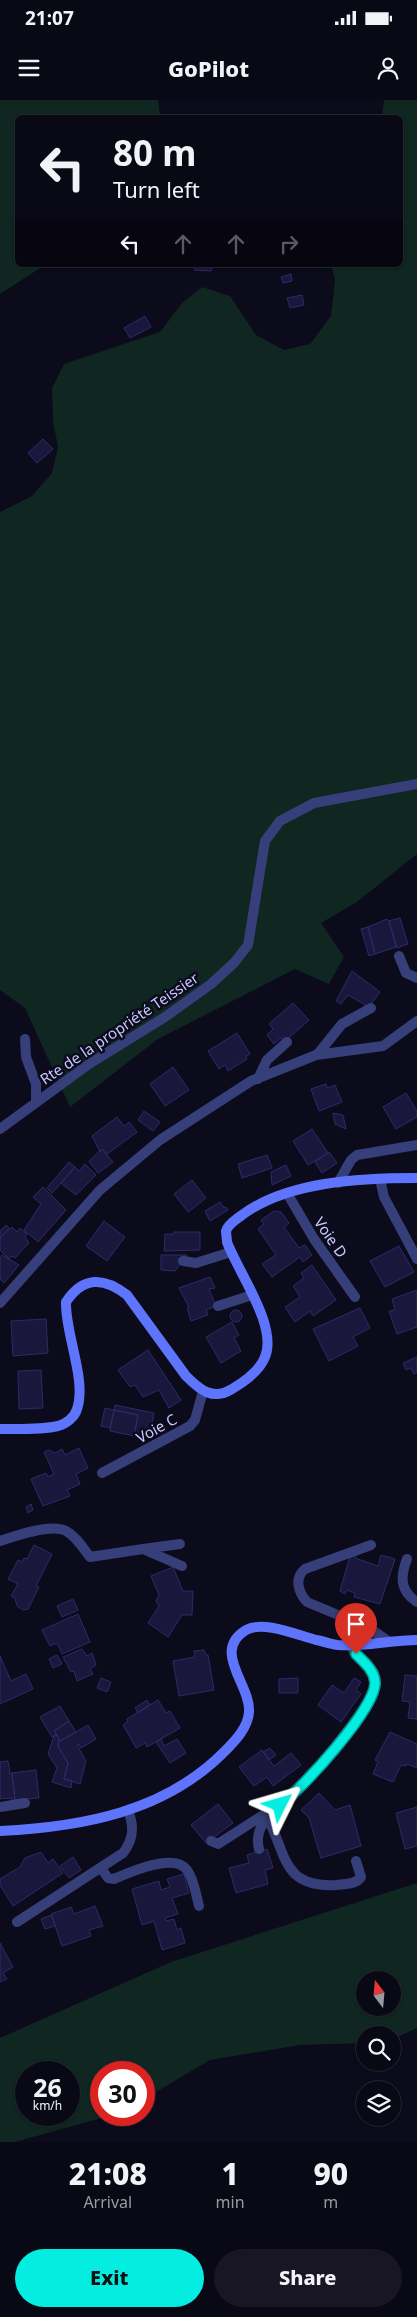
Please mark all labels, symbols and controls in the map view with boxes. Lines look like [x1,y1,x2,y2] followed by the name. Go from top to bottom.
[25,5,74,31] text: 21:07
[168,53,249,83] text: GoPilot
[15,54,43,82] icon: menu
[374,54,402,82] icon: person
[113,129,196,176] text: 80 m
[30,135,95,200] icon: left
[113,174,200,204] text: Turn left
[116,230,144,258] icon: left
[169,230,197,258] icon: ahead
[222,230,250,258] icon: ahead
[275,230,303,258] icon: right
[36,967,202,1089] street label: Rte de la propriété Teissier
[310,1213,352,1261] street label: Voie D
[132,1408,180,1447] street label: Voie C
[335,1603,377,1654] pin
[342,1610,370,1638] icon: arrive
[253,1778,305,1830] position arrow
[356,1971,401,2016] north arrow
[356,1971,401,2126] map controls
[356,2026,401,2071] button: search
[90,2061,155,2126] speed limit sign: 30
[33,2070,62,2104] text: 26
[356,2081,401,2126] button: layers
[33,2097,62,2114] text: km/h
[69,2153,147,2194] text: 21:08
[221,2153,239,2194] text: 1
[313,2153,348,2194] text: 90
[83,2191,132,2213] text: Arrival
[216,2191,245,2213] text: min
[323,2191,338,2213] text: m
[15,2249,204,2307] button: Exit
[214,2249,402,2307] button: Share

